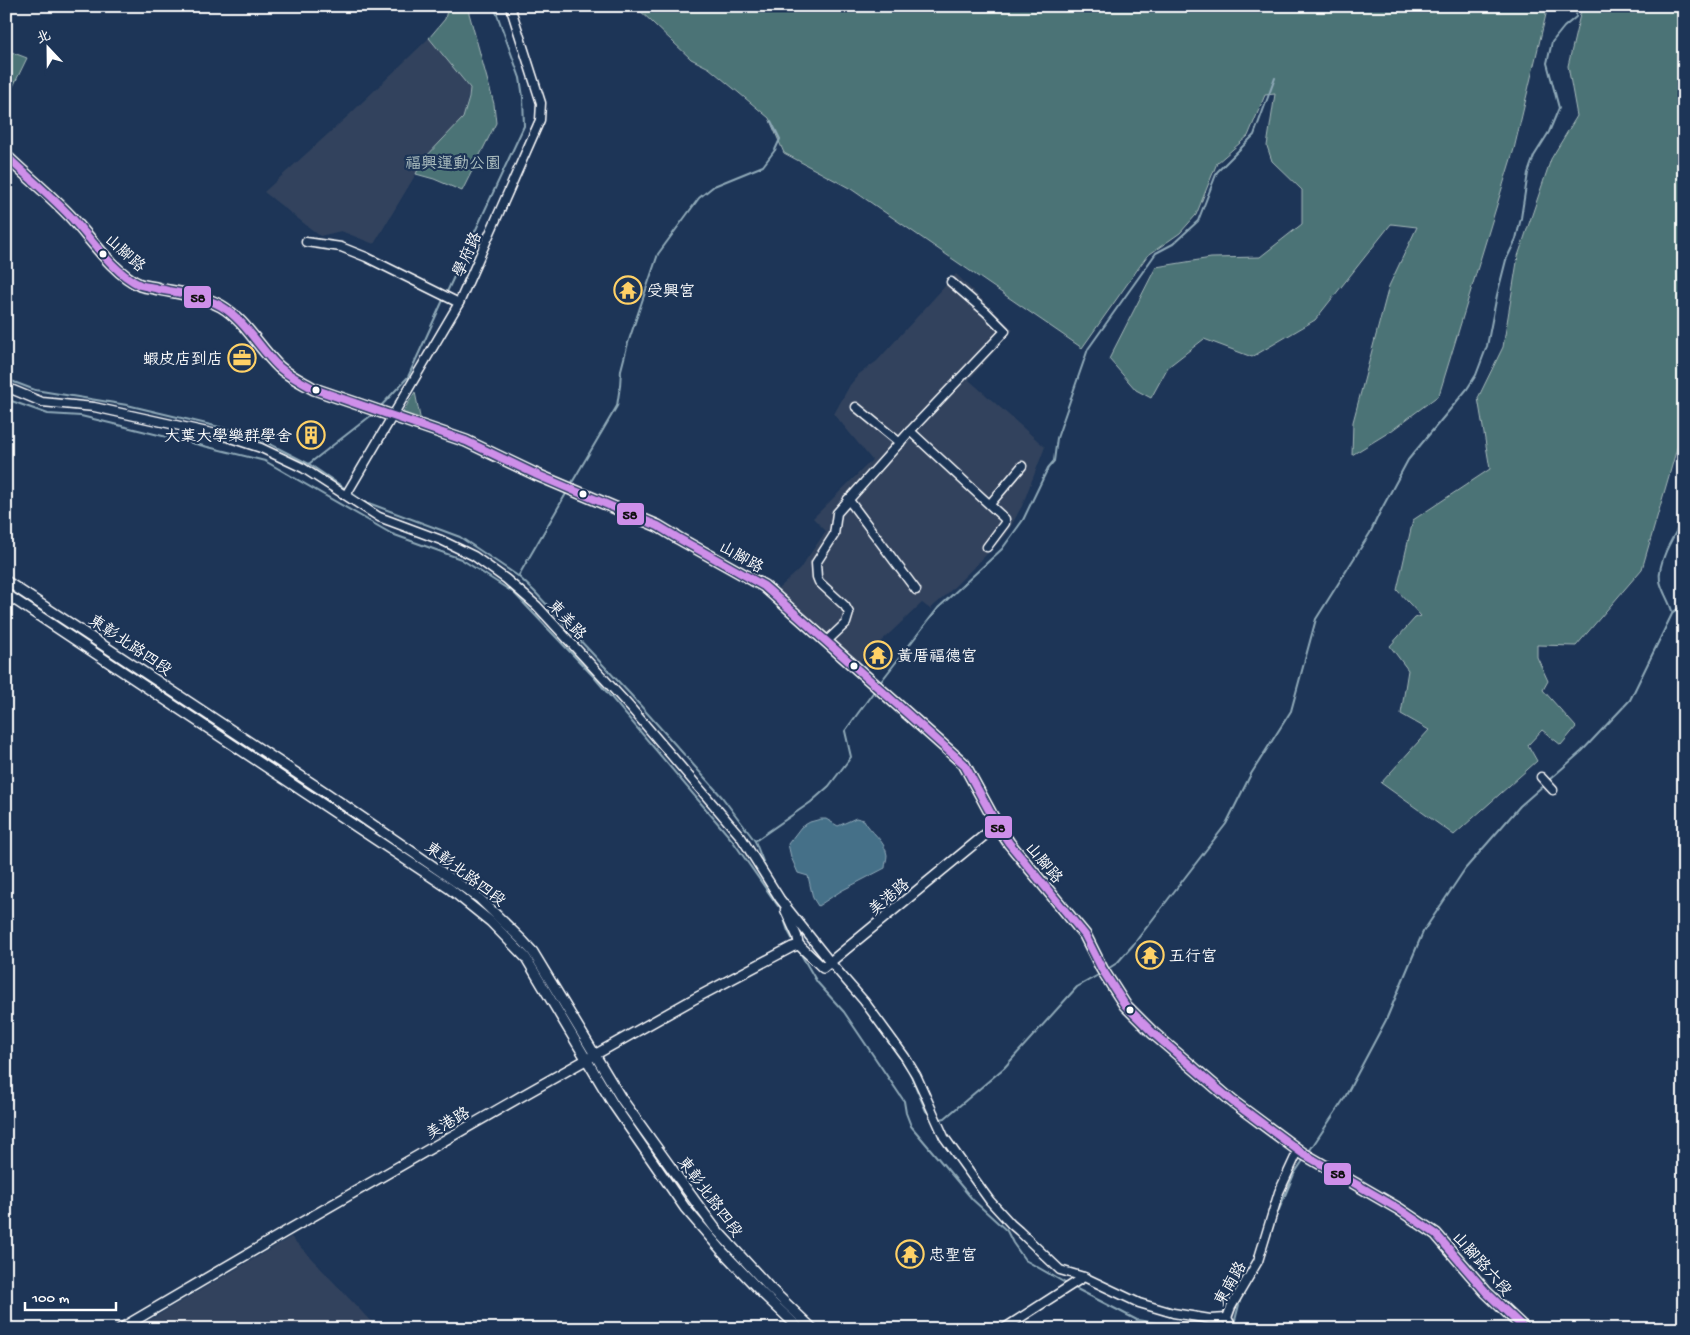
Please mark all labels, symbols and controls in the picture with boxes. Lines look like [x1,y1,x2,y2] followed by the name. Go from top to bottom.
[22,22,72,72] north arrow
[34,28,54,49] text: 北
[405,155,501,175] park label: 福興運動公園
[449,229,488,281] street label: 學府路
[99,230,149,278] street label: 山腳路
[98,249,108,259] unlabelled marker
[613,275,643,305] temple icon: 受興宮
[647,282,695,303] place label: 受興宮
[183,285,212,309] line badge: 58
[190,291,206,308] text: 58
[227,343,257,373] office icon: 蝦皮店到店
[143,350,223,371] place label: 蝦皮店到店
[311,385,321,395] unlabelled marker
[296,420,326,450] building icon: 大葉大學樂群學舍
[164,427,292,448] place label: 大葉大學樂群學舍
[578,489,588,499] unlabelled marker
[616,502,645,526] line badge: 58
[622,508,638,525] text: 58
[715,537,767,579] street label: 山腳路
[542,596,590,645] street label: 東美路
[84,611,175,682] street label: 東彰北路四段
[863,640,893,670] temple icon: 黃厝福德宮
[897,647,977,668] place label: 黃厝福德宮
[849,661,859,671] unlabelled marker
[984,815,1013,839] line badge: 58
[990,821,1006,838] text: 58
[420,838,509,912] street label: 東彰北路四段
[1020,838,1067,889] street label: 山腳路
[864,874,915,921] street label: 美港路
[1135,940,1165,970] temple icon: 五行宮
[1169,947,1217,968] place label: 五行宮
[1125,1005,1135,1015] unlabelled marker
[422,1103,474,1145] street label: 美港路
[672,1153,746,1242] street label: 東彰北路四段
[1323,1162,1352,1186] line badge: 58
[1330,1167,1346,1184] text: 58
[1447,1228,1516,1301] street label: 山腳路六段
[895,1239,925,1269] temple icon: 忠聖宮
[929,1246,977,1267] place label: 忠聖宮
[1210,1258,1252,1310] street label: 東南路
[25,1280,116,1312] scale bar
[31,1290,70,1308] text: 100 m

